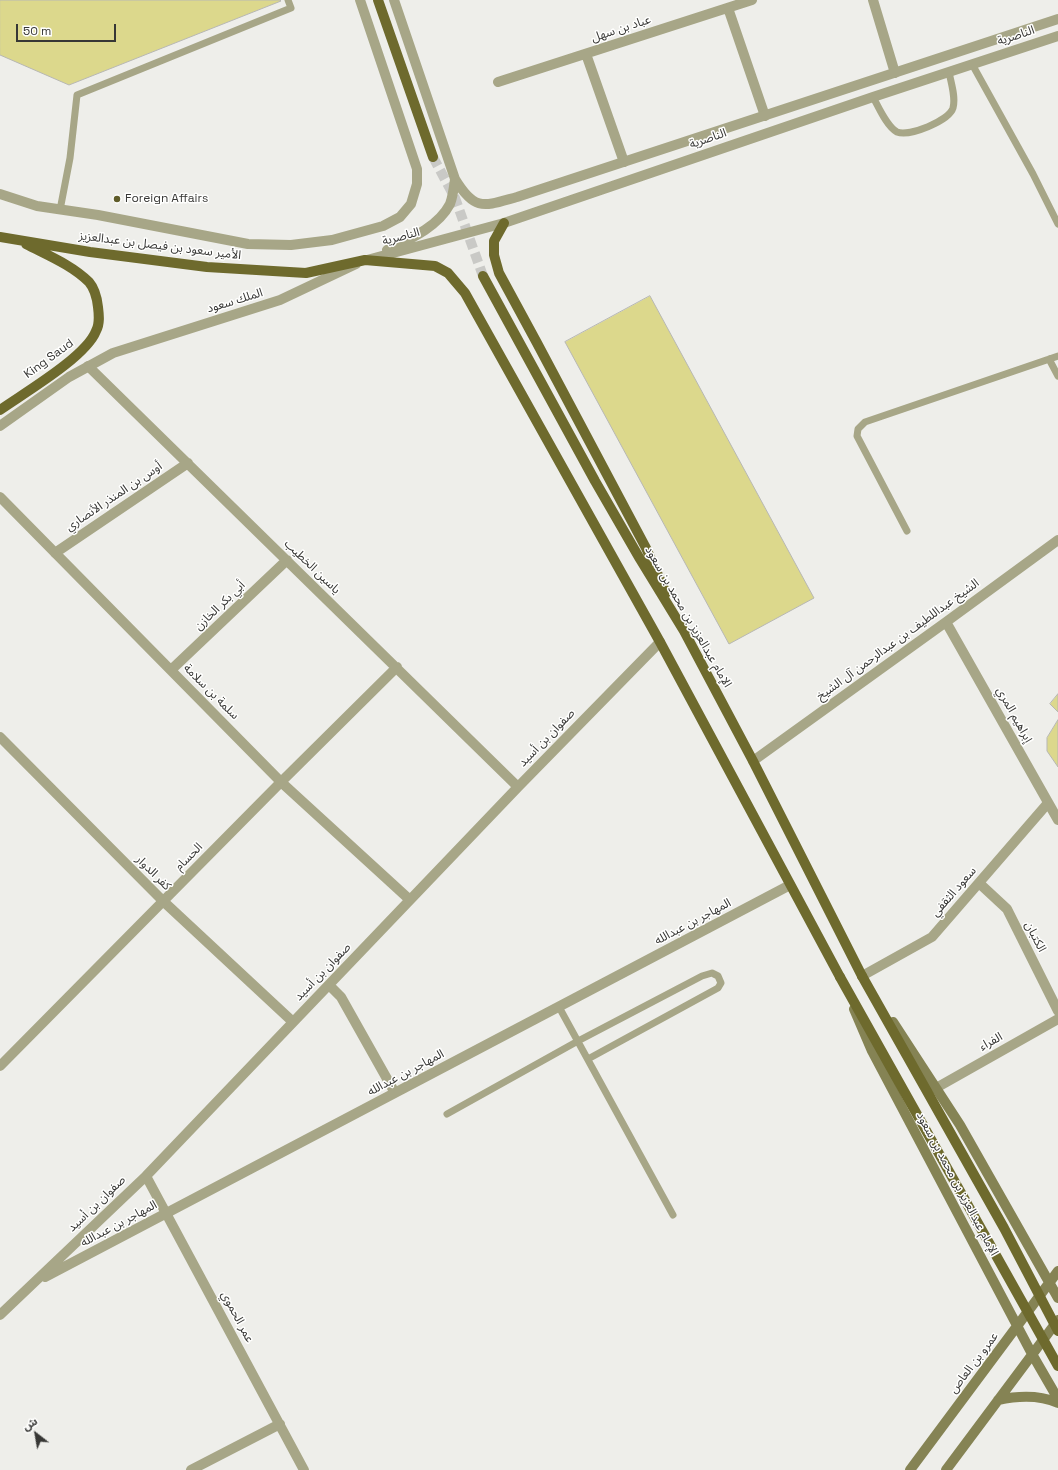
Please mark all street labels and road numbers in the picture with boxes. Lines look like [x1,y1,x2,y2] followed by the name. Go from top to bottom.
[589,13,653,45] street label: عباد بن سهل
[996,23,1036,49] street label: الناصرية
[688,126,728,152] street label: الناصرية
[381,225,421,249] street label: الناصرية
[78,229,242,263] street label: الأمير سعود بن فيصل بن عبدالعزيز
[205,286,265,316] street label: الملك سعود
[21,336,77,382] street label: King Saud
[63,459,165,535] street label: أوس بن المنذر الأنصاري
[281,537,343,597] street label: ياسين الخطيب
[642,544,734,690] street label: الإمام عبدالعزيز بن محمد بن سعود
[814,576,982,704] street label: الشيخ عبداللطيف بن عبدالرحمن آل الشيخ
[192,578,248,634] street label: أبي بكر الخازن
[180,661,242,723] street label: سلمة بن سلامة
[993,685,1035,745] street label: إبراهيم المري
[516,706,578,770] street label: صفوان بن أسيد
[172,840,206,874] street label: الحسام
[132,852,174,894] street label: كفر الدوار
[928,864,980,920] street label: سعود الثقفي
[652,896,734,948] street label: المهاجر بن عبدالله
[1021,919,1049,955] street label: الكتبان
[292,940,354,1004] street label: صفوان بن أسيد
[977,1030,1005,1054] street label: الفراء
[365,1047,447,1099] street label: المهاجر بن عبدالله
[913,1110,1001,1258] street label: الإمام عبدالعزيز بن محمد بن سعود
[65,1173,129,1235] street label: صفوان بن أسيد
[78,1198,160,1250] street label: المهاجر بن عبدالله
[217,1289,257,1345] street label: عمر الحموي
[946,1330,1002,1396] street label: عمرو بن العاص

